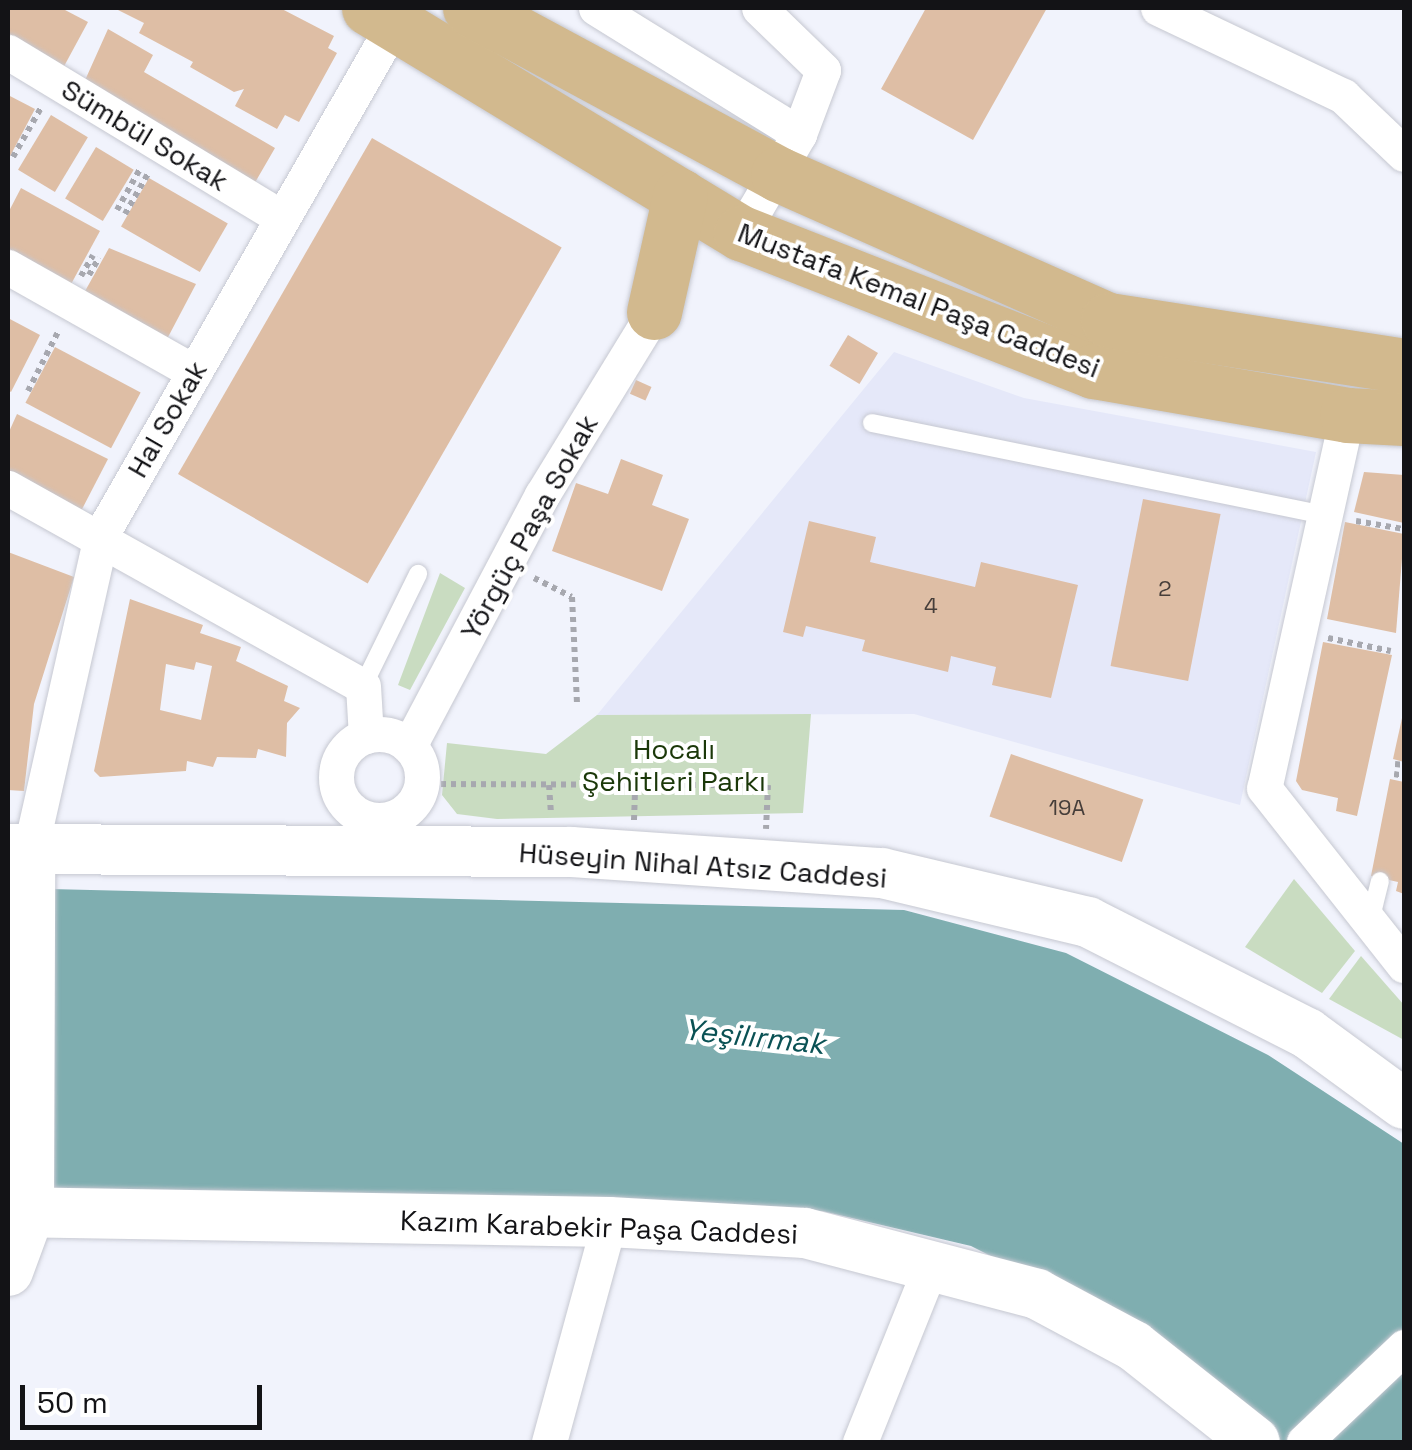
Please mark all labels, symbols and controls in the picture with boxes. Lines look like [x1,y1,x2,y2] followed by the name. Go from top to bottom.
[56,72,234,198] street label: Sümbül Sokak
[733,215,1105,385] street label: Mustafa Kemal Paşa Caddesi
[120,355,214,483] street label: Hal Sokak
[453,409,605,645] street label: Yörgüç Paşa Sokak
[1158,576,1172,602] house number: 2
[924,593,938,619] house number: 4
[582,732,766,798] park label: Hocalı Şehitleri Parkı
[1049,795,1085,821] house number: 19A
[518,835,888,895] street label: Hüseyin Nihal Atsız Caddesi
[682,1012,826,1062] water label: Yeşilırmak
[400,1203,798,1251] street label: Kazım Karabekir Paşa Caddesi
[25,1365,268,1427] scale bar
[37,1383,108,1422] text: 50 m

